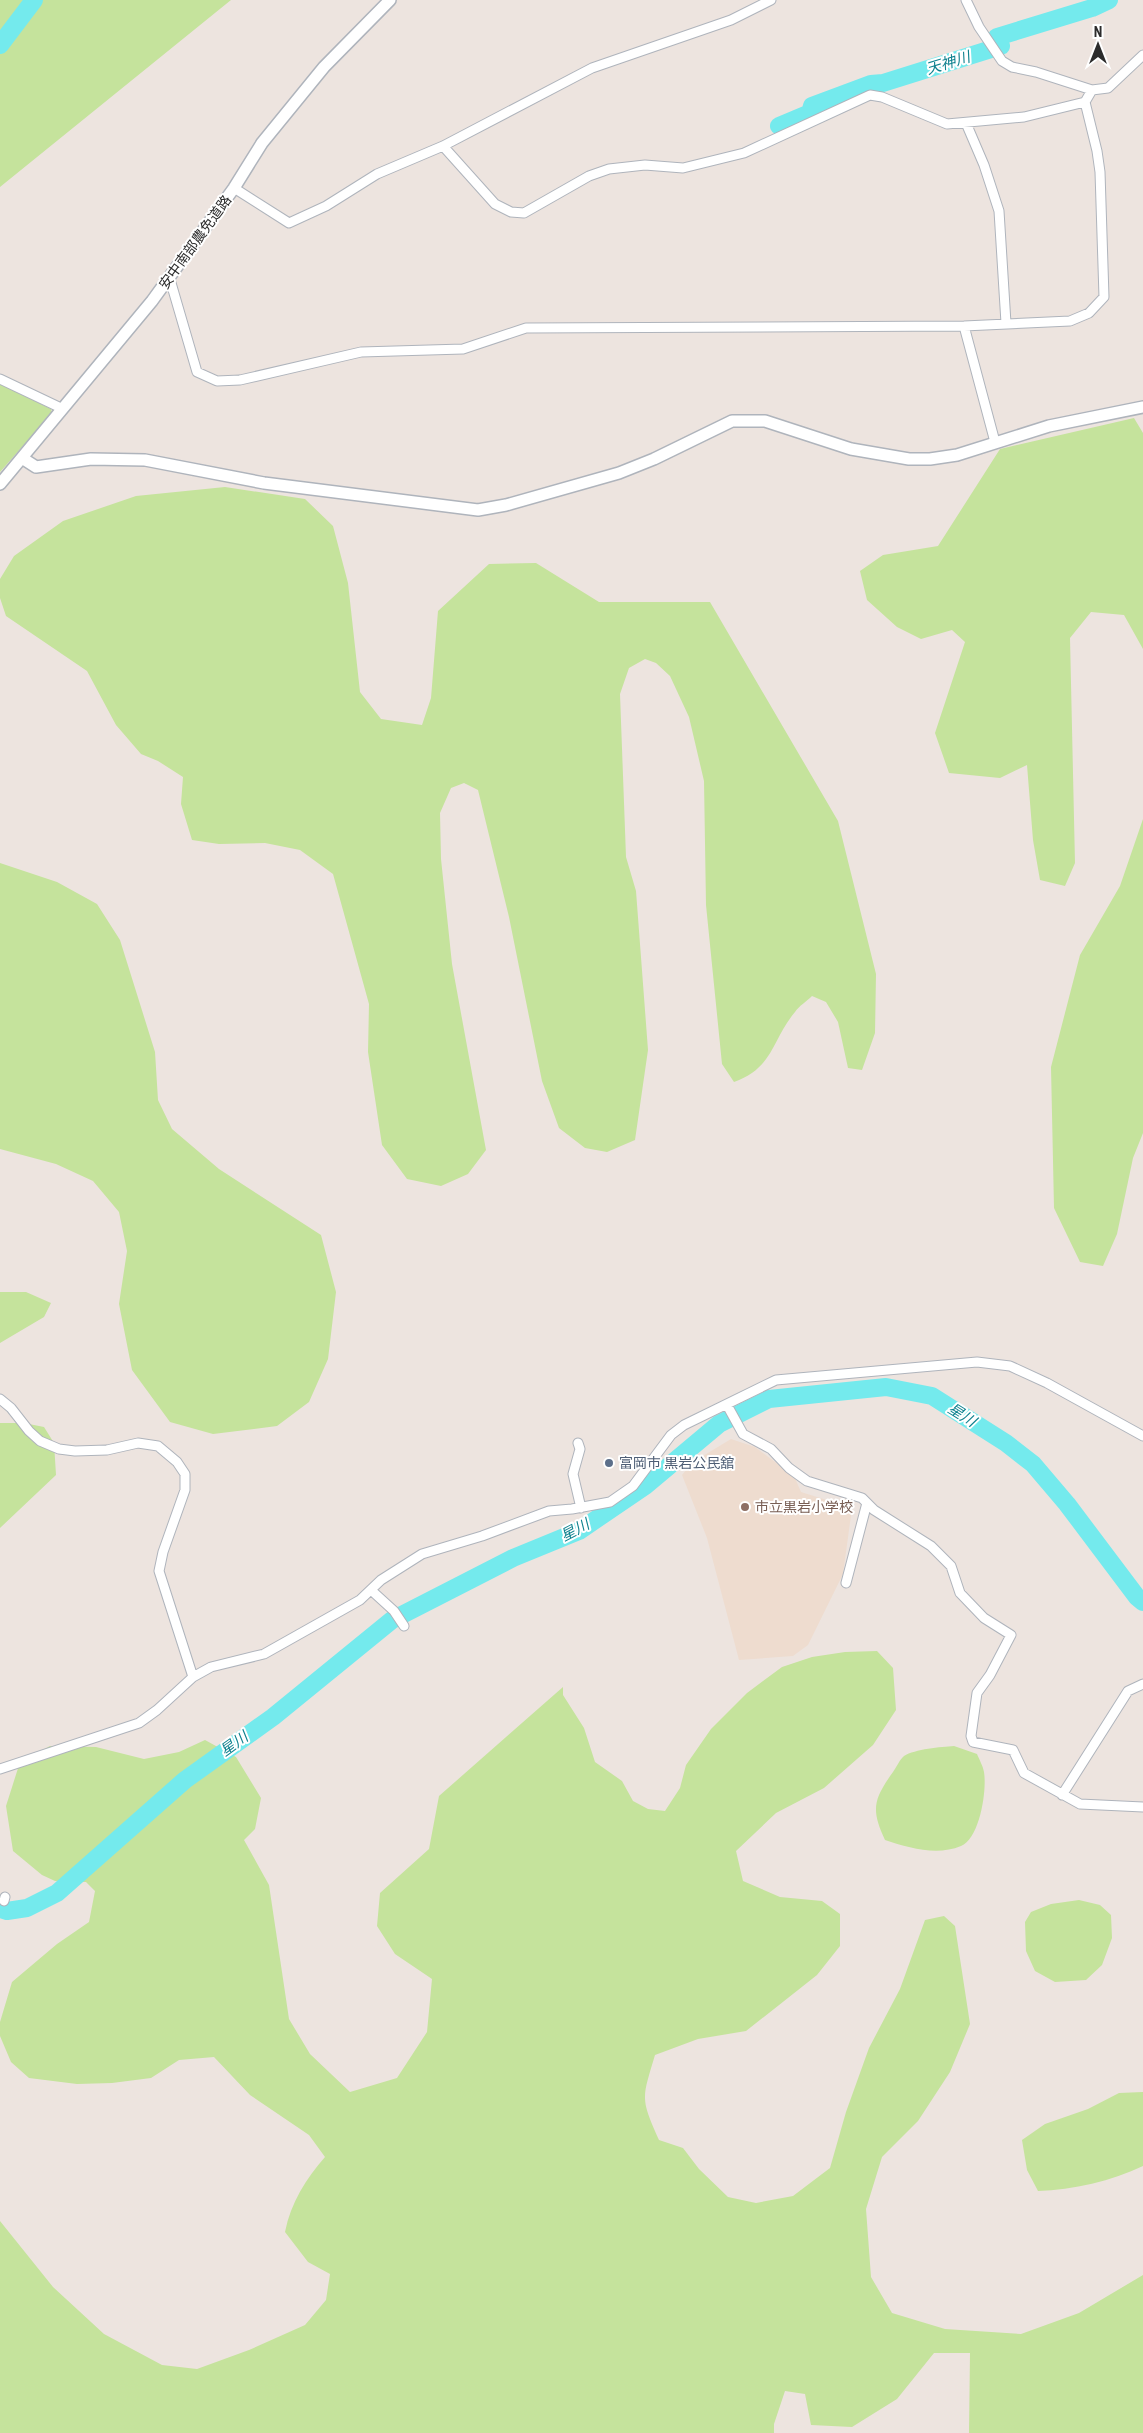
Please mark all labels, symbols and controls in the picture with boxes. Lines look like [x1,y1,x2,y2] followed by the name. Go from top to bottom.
[1073,20,1123,70] north arrow
[1094,24,1102,40] text: N
[924,47,974,78] water label: 天神川
[156,192,234,292] street label: 安中南部農免道路
[945,1399,981,1432] water label: 星川
[619,1455,734,1471] place label: 富岡市 黒岩公民舘
[603,1457,615,1469] marker: 富岡市 黒岩公民舘
[755,1499,853,1515] place label: 市立黒岩小学校
[739,1501,751,1513] marker: 市立黒岩小学校
[558,1514,594,1545] water label: 星川
[217,1727,253,1760] water label: 星川

